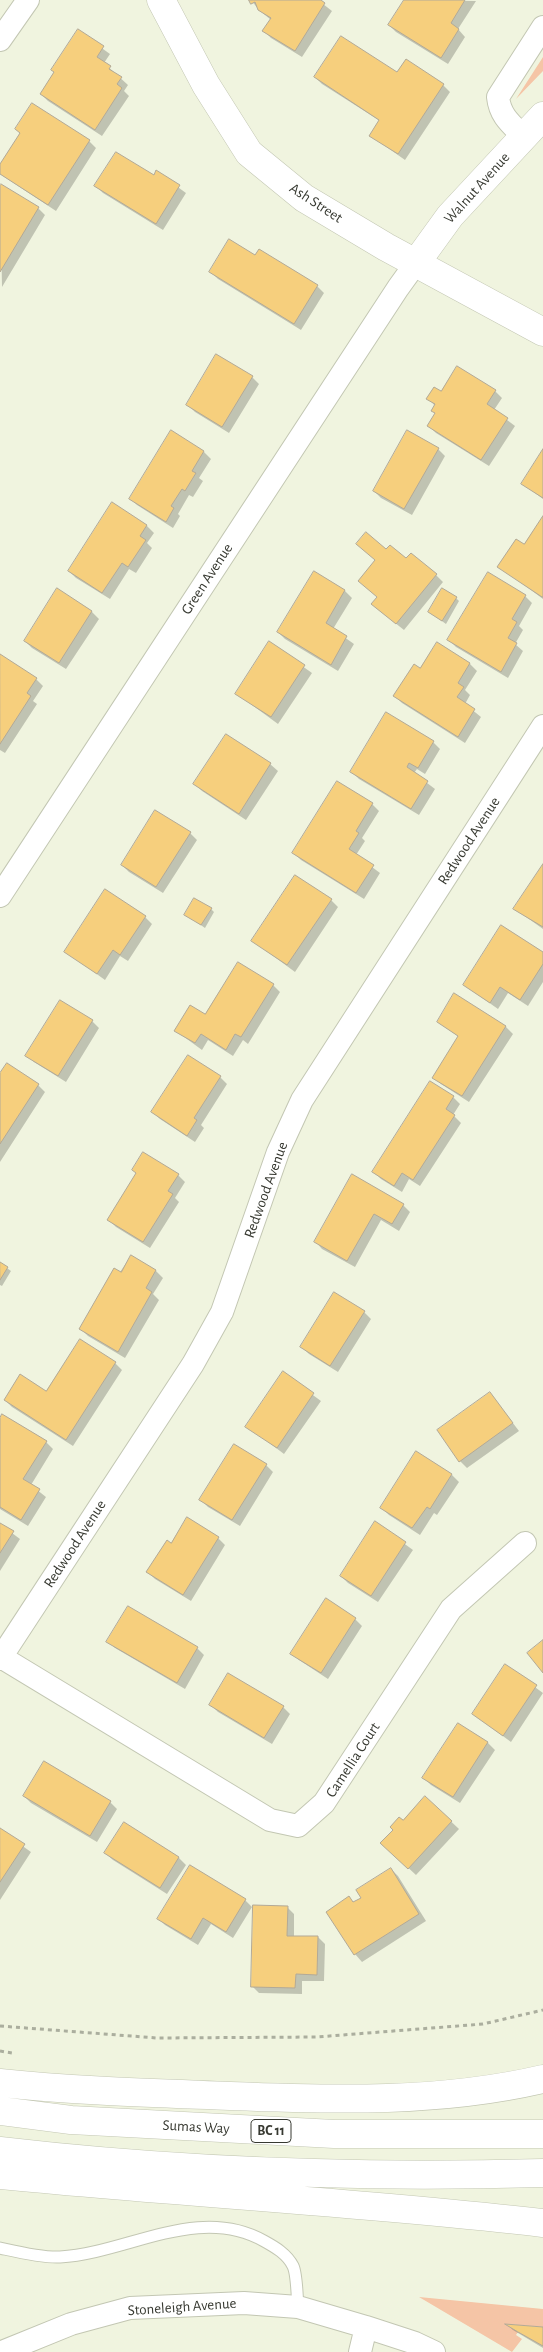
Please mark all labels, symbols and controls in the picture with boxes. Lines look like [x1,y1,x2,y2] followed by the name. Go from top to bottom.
[440,149,514,227] street label: Walnut Avenue
[286,179,346,227] street label: Ash Street
[177,540,237,618] street label: Green Avenue
[434,794,504,888] street label: Redwood Avenue
[240,1139,292,1241] street label: Redwood Avenue
[40,1497,110,1591] street label: Redwood Avenue
[322,1719,384,1801] street label: Camellia Court
[162,2116,230,2138] street label: Sumas Way
[251,2120,291,2142] road number: BC 11
[127,2294,237,2320] street label: Stoneleigh Avenue

